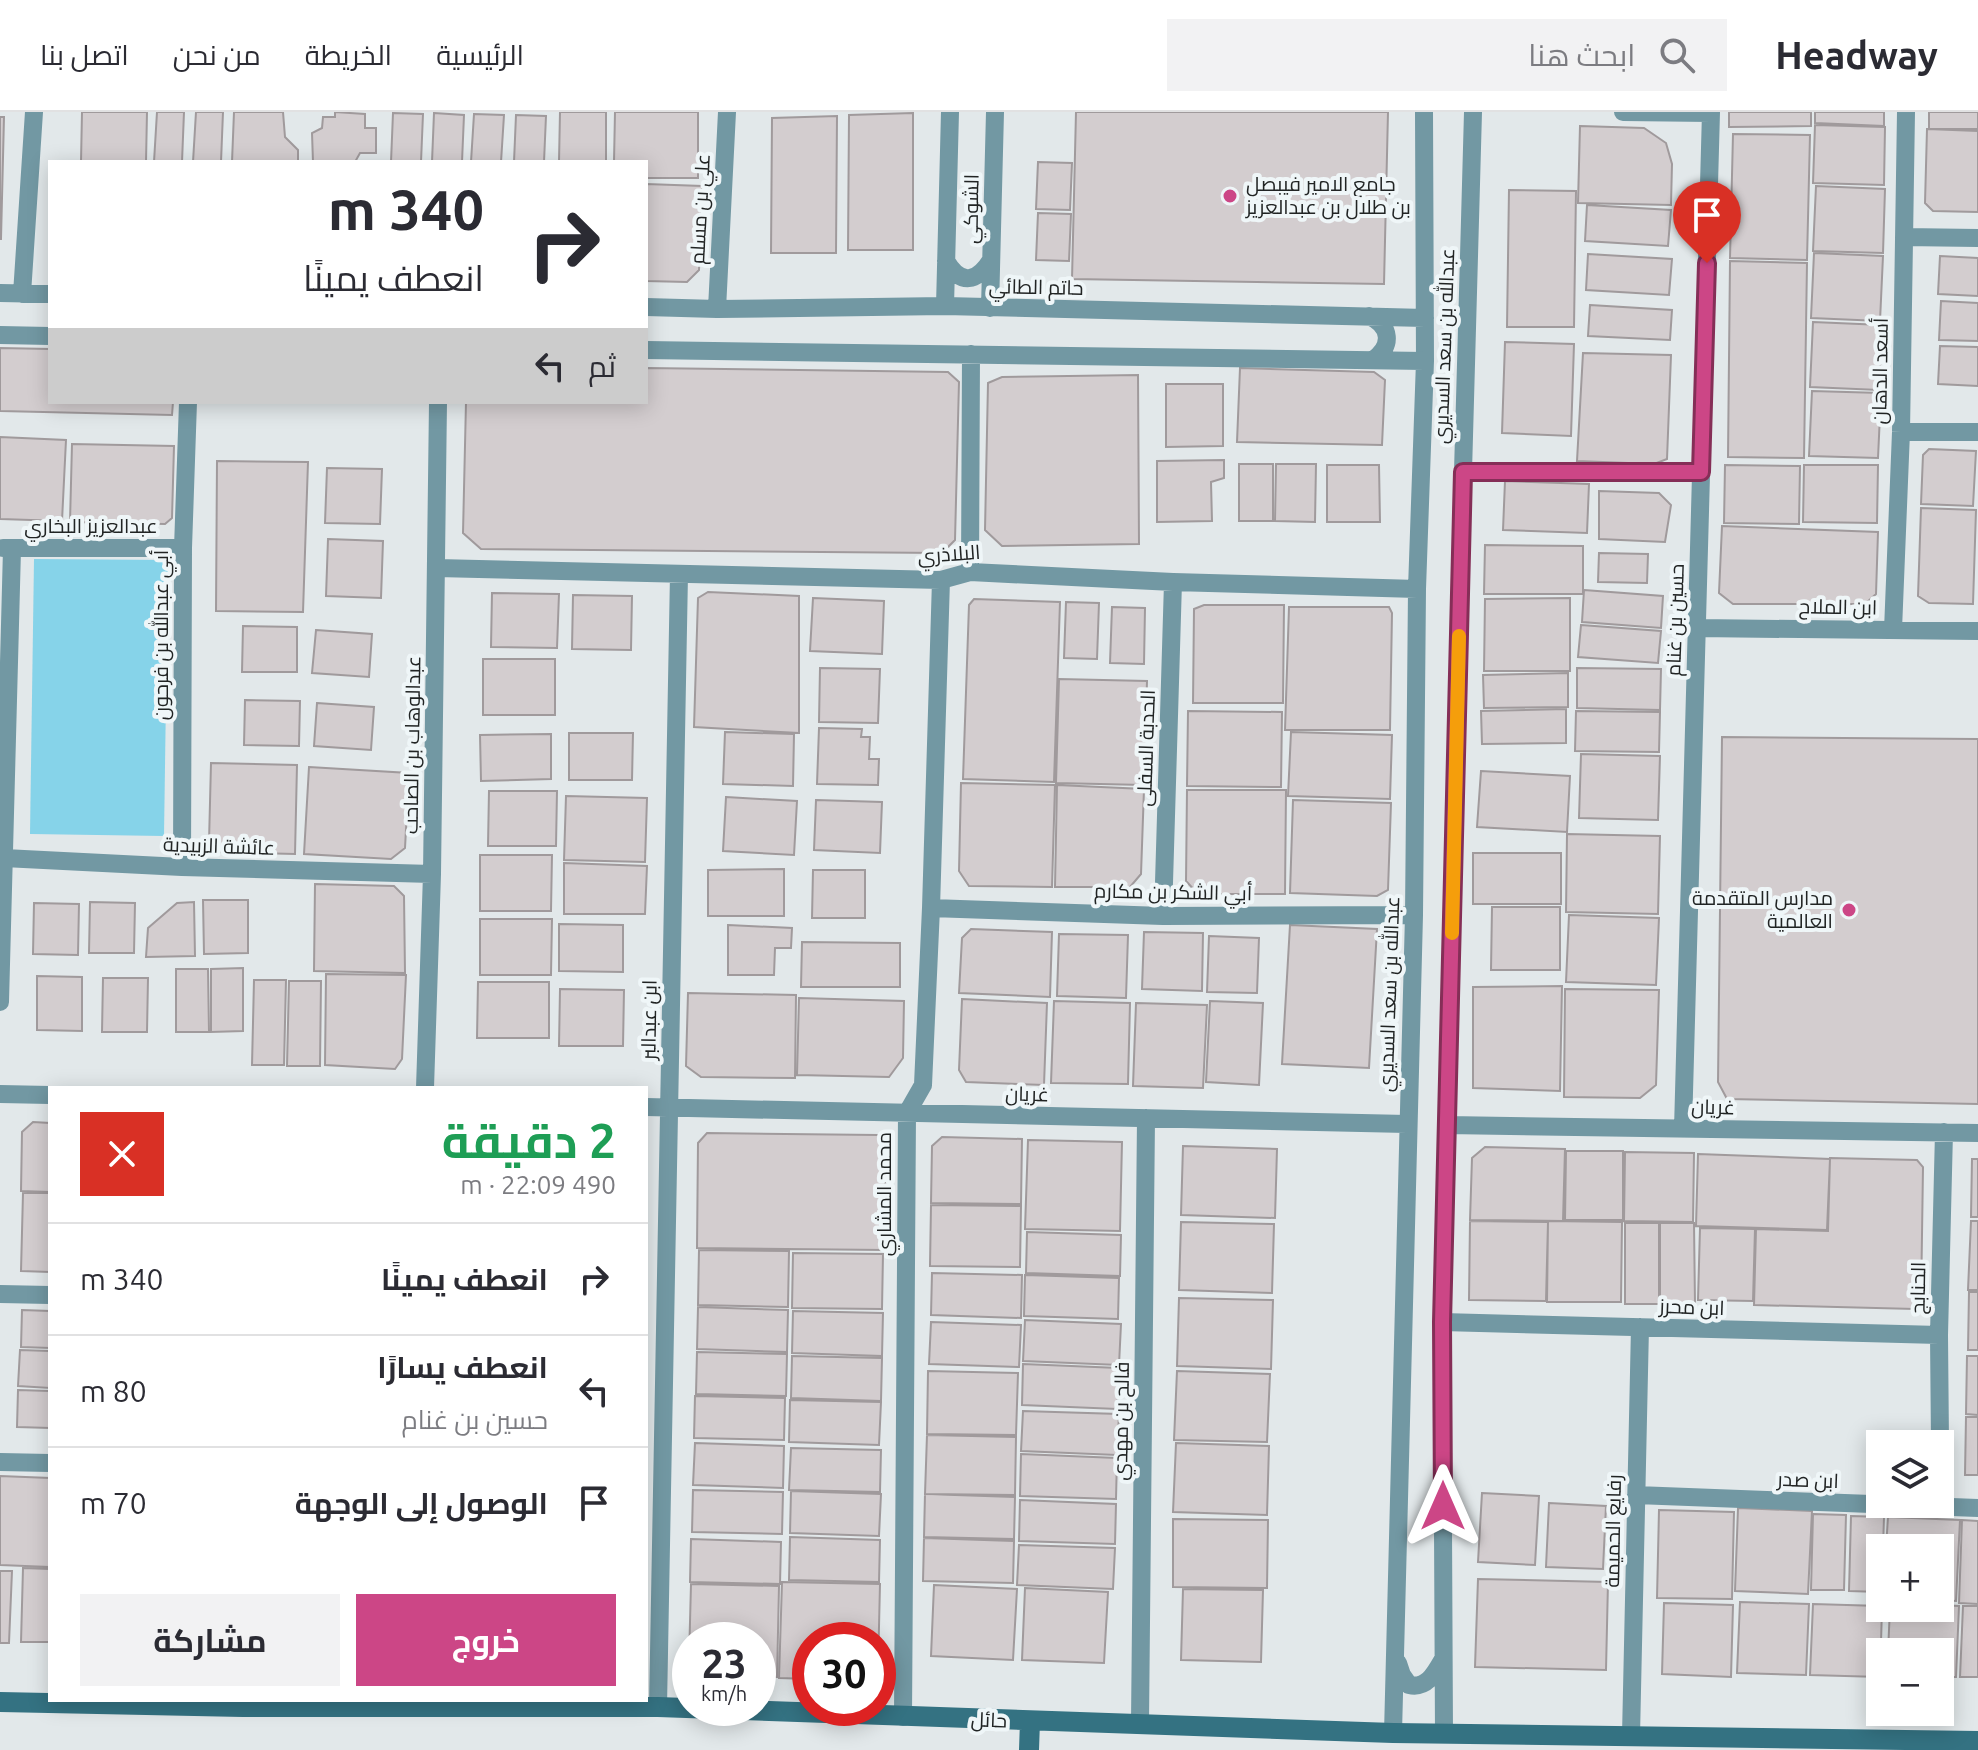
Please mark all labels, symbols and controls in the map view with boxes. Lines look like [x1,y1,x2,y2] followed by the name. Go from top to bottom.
[1167,19,1727,91] search box
[1655,33,1699,77] icon: search
[1775,34,1938,76] text: Headway
[1528,38,1635,72] text: ابحث هنا
[40,39,129,70] text: اتصل بنا
[173,39,261,70] text: من نحن
[305,39,392,70] text: الخريطة
[436,39,524,70] text: الرئيسية
[685,153,719,265] street label: علي بن مسلم
[1245,172,1411,220] place label: جامع الامير فيبصل بن طلال بن عبدالعزيز
[958,174,988,244] street label: الشوكي
[328,178,484,241] text: 340 m
[1673,181,1741,263] pin
[1221,187,1239,205] marker: جامع الامير فيبصل بن طلال بن عبدالعزيز
[512,192,616,296] icon: right
[1685,193,1729,237] icon: arrive
[1428,248,1463,444] street label: عبدالله بن سعد السديري
[303,257,484,298] text: انعطف يمينًا
[988,274,1084,304] street label: حاتم الطائي
[1867,317,1894,425] street label: أسعد الدهان
[528,344,572,388] icon: left
[588,349,616,383] text: ثم
[24,514,158,542] street label: عبدالعزيز البخاري
[917,540,982,572] street label: البلاذري
[148,550,177,720] street label: أبي عبدالله بن فرحون
[1661,563,1691,677] street label: حسين بن غنام
[1798,594,1878,622] street label: ابن الملاح
[398,656,427,834] street label: عبدالوهاب بن الصاحب
[1132,689,1161,807] street label: الحدبة السفلى
[163,832,275,860] street label: عائشة الزبيدية
[1094,879,1252,909] street label: أبي الشكر بن مكارم
[1692,886,1833,932] place label: مدارس المتقدمة العالمية
[1373,896,1408,1092] street label: عبدالله بن سعد السديري
[1840,901,1858,919] marker: مدارس المتقدمة العالمية
[636,980,663,1061] street label: ابن عبدالبر
[1005,1082,1049,1107] street label: غريان
[1691,1095,1735,1120] street label: غريان
[80,1112,164,1196] button: close
[442,1113,616,1167] text: 2 دقيقة
[872,1132,900,1256] street label: محمد المشاري
[460,1170,616,1199] text: 490 m · 22:09
[572,1257,616,1301] icon: right
[1906,1261,1932,1315] street label: الحنابج
[80,1262,164,1296] text: 340 m
[381,1262,548,1296] text: انعطف يمينًا
[1658,1294,1725,1321] street label: ابن محرز
[377,1350,548,1384] text: انعطف يسارًا
[1108,1361,1138,1481] street label: فالح بن مهدي
[572,1369,616,1413] icon: left
[80,1374,147,1408] text: 80 m
[401,1405,548,1434] text: حسين بن غنام
[1866,1430,1954,1726] map controls
[1866,1430,1954,1518] button: layers
[1401,1464,1485,1548] position arrow
[1776,1467,1839,1494] street label: ابن صدر
[1600,1474,1628,1588] street label: رفايع الحميمة
[572,1481,616,1525] icon: arrive
[80,1486,147,1520] text: 70 m
[295,1486,548,1520] text: الوصول إلى الوجهة
[1866,1534,1954,1622] button: +
[80,1594,340,1686] button: مشاركة
[356,1594,616,1686] button: خروج
[792,1622,896,1726] speed limit sign: 30
[1866,1638,1954,1726] button: −
[701,1641,747,1686] text: 23
[701,1682,747,1705] text: km/h
[970,1707,1008,1734] street label: حائل

